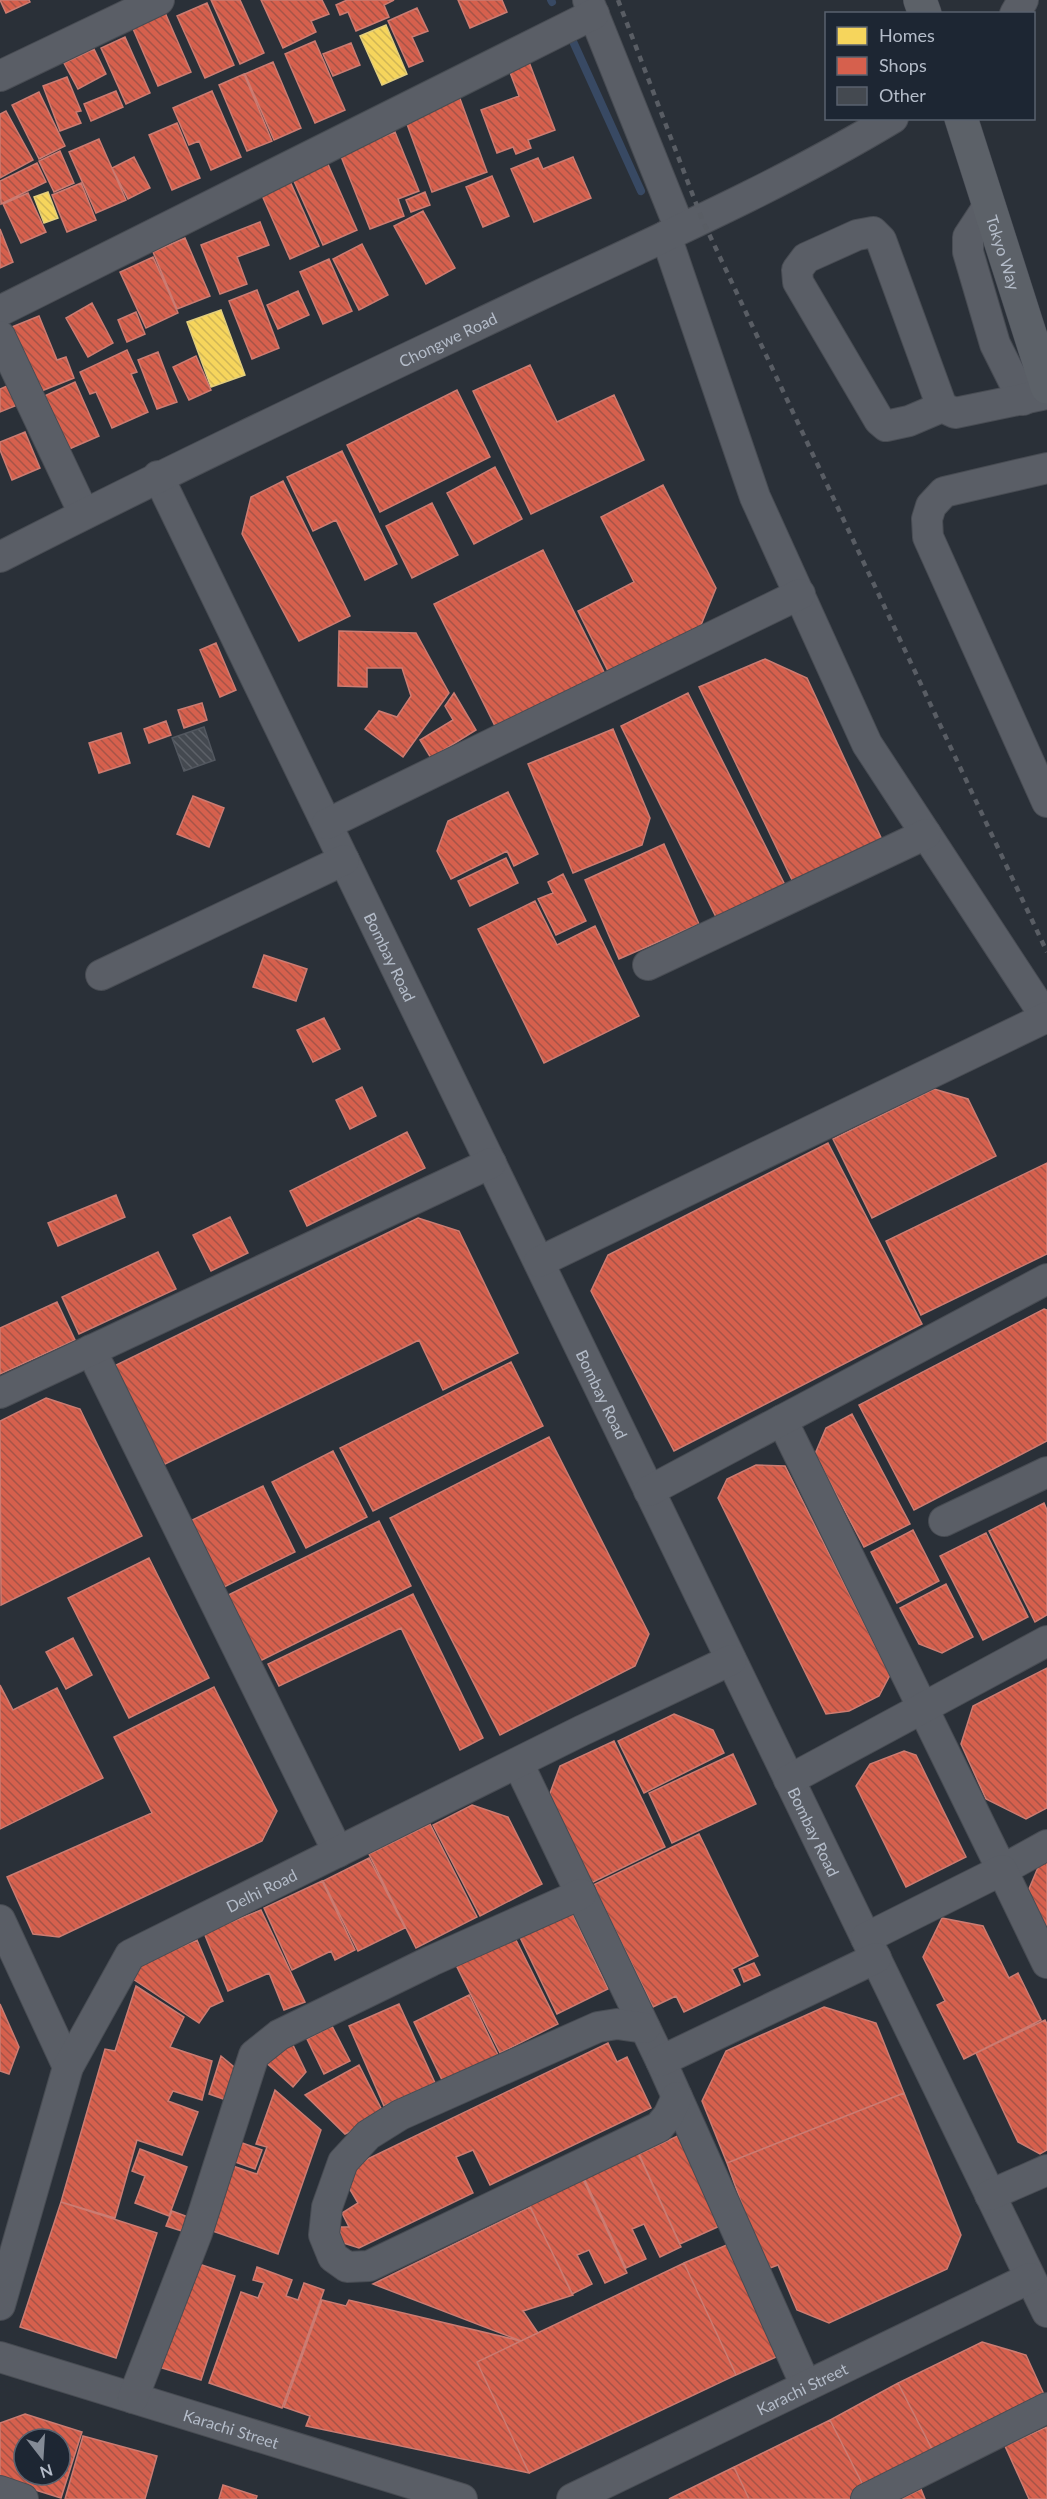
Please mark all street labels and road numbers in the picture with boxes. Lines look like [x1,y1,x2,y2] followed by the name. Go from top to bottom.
[983,213,1025,293] street label: Tokyo Way
[395,307,500,370] street label: Chongwe Road
[361,909,420,1004] street label: Bombay Road
[573,1346,632,1442] street label: Bombay Road
[785,1784,844,1879] street label: Bombay Road
[223,1864,300,1915] street label: Delhi Road
[753,2358,851,2418] street label: Karachi Street
[181,2404,282,2452] street label: Karachi Street

